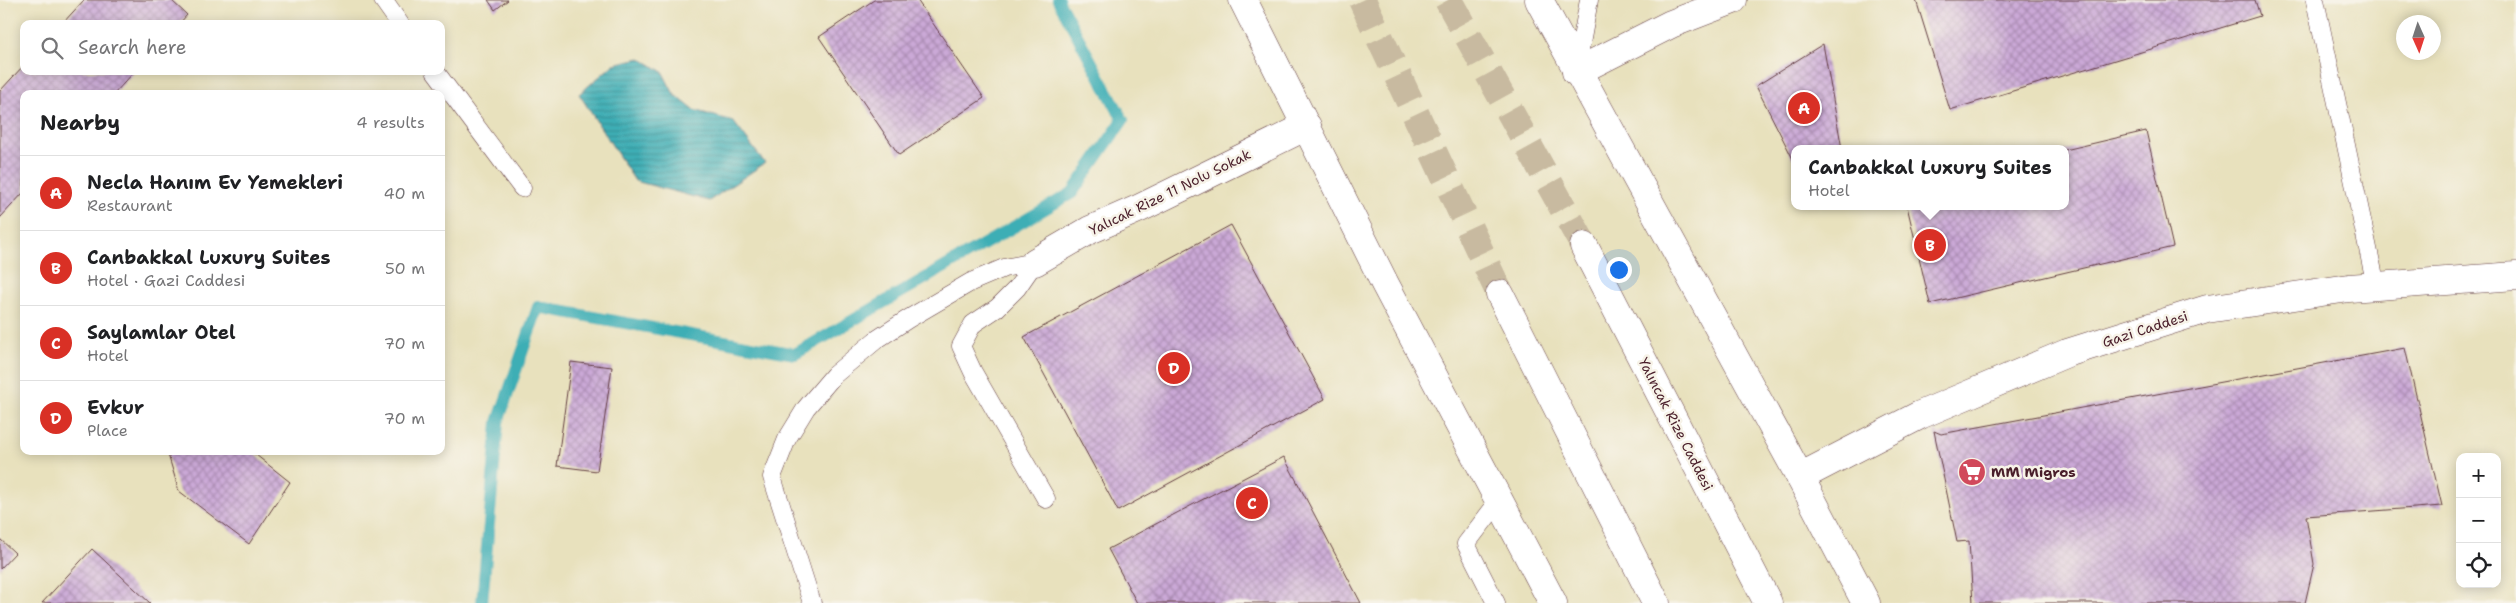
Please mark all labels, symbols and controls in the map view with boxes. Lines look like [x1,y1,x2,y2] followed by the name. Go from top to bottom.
[2396,15,2441,60] north arrow
[20,20,445,75] search box
[38,34,66,62] icon: search
[78,35,187,60] text: Search here
[1788,89,1820,127] pin: A
[40,109,120,137] text: Nearby
[356,112,425,133] text: 4 results
[1086,145,1254,239] street label: Yalıcak Rize 11 Nolu Sokak
[1791,145,2069,210] popup
[1808,155,2052,180] text: Canbakkal Luxury Suites
[87,170,343,195] text: Necla Hanım Ev Yemekleri
[1808,180,1850,201] text: Hotel
[50,183,62,204] text: A
[383,183,425,204] text: 40 m
[87,195,173,216] text: Restaurant
[1914,226,1946,264] pin: B
[87,245,331,270] text: Canbakkal Luxury Suites
[1606,257,1632,283] your location
[51,258,61,279] text: B
[385,258,425,279] text: 50 m
[87,270,245,291] text: Hotel · Gazi Caddesi
[2100,307,2190,351] street label: Gazi Caddesi
[87,320,236,345] text: Saylamlar Otel
[51,333,61,354] text: C
[384,333,425,354] text: 70 m
[87,345,128,366] text: Hotel
[1158,349,1190,387] pin: D
[1635,354,1717,494] street label: Yalıncak Rize Caddesi
[87,395,144,420] text: Evkur
[50,408,62,429] text: D
[384,408,425,429] text: 70 m
[87,420,128,441] text: Place
[2456,453,2501,588] map controls
[2456,453,2501,498] button: +
[1957,457,1987,487] supermarket icon: MM Migros
[1991,463,2076,481] place label: MM Migros
[1236,484,1268,522] pin: C
[2456,498,2501,543] button: −
[2456,543,2501,588] button: locate

